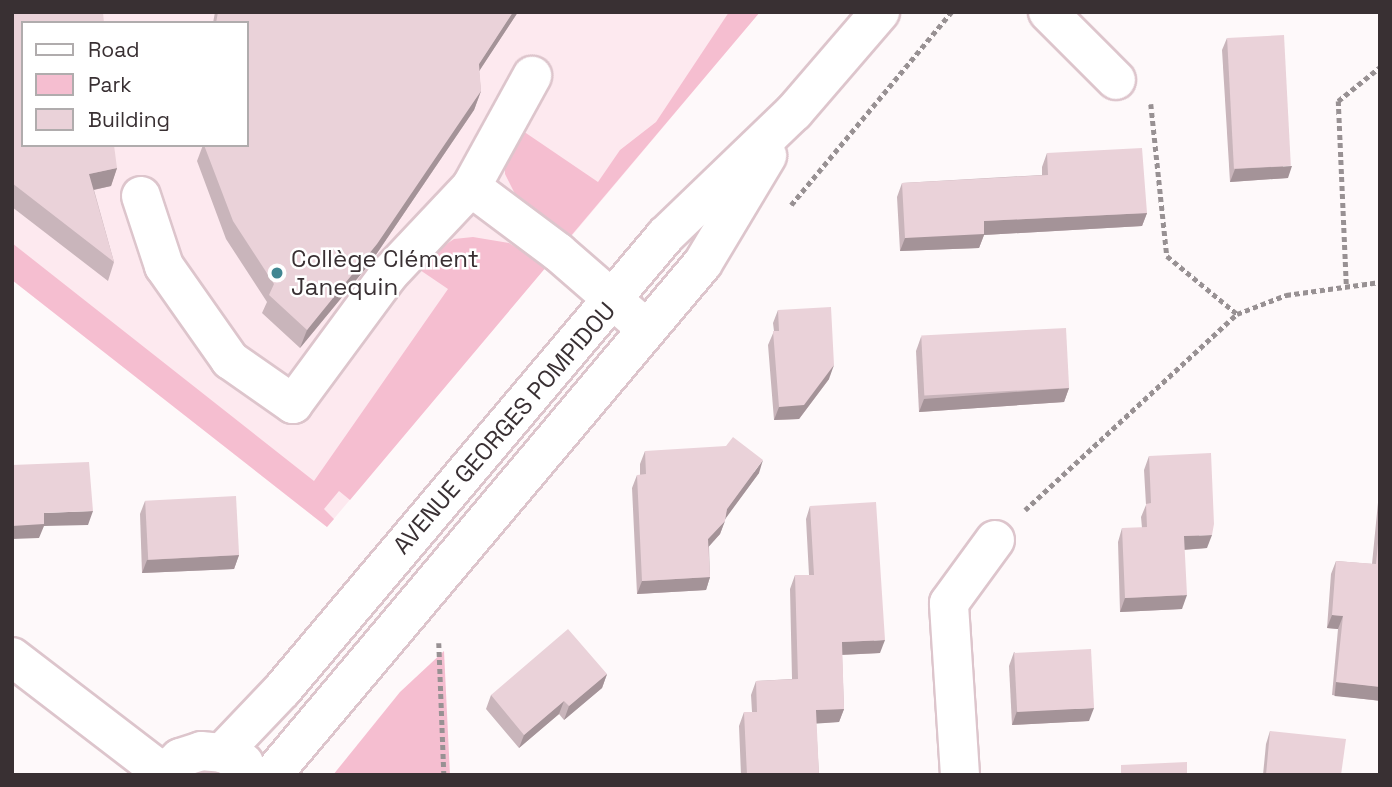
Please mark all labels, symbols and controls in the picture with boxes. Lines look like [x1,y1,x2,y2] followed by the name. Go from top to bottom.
[21,21,248,147] legend
[88,36,140,63] text: Road
[88,71,132,98] text: Park
[88,106,170,133] text: Building
[291,245,479,301] place label: Collège Clément Janequin
[269,265,285,281] marker: Collège Clément Janequin
[387,296,621,560] street label: AVENUE GEORGES POMPIDOU

